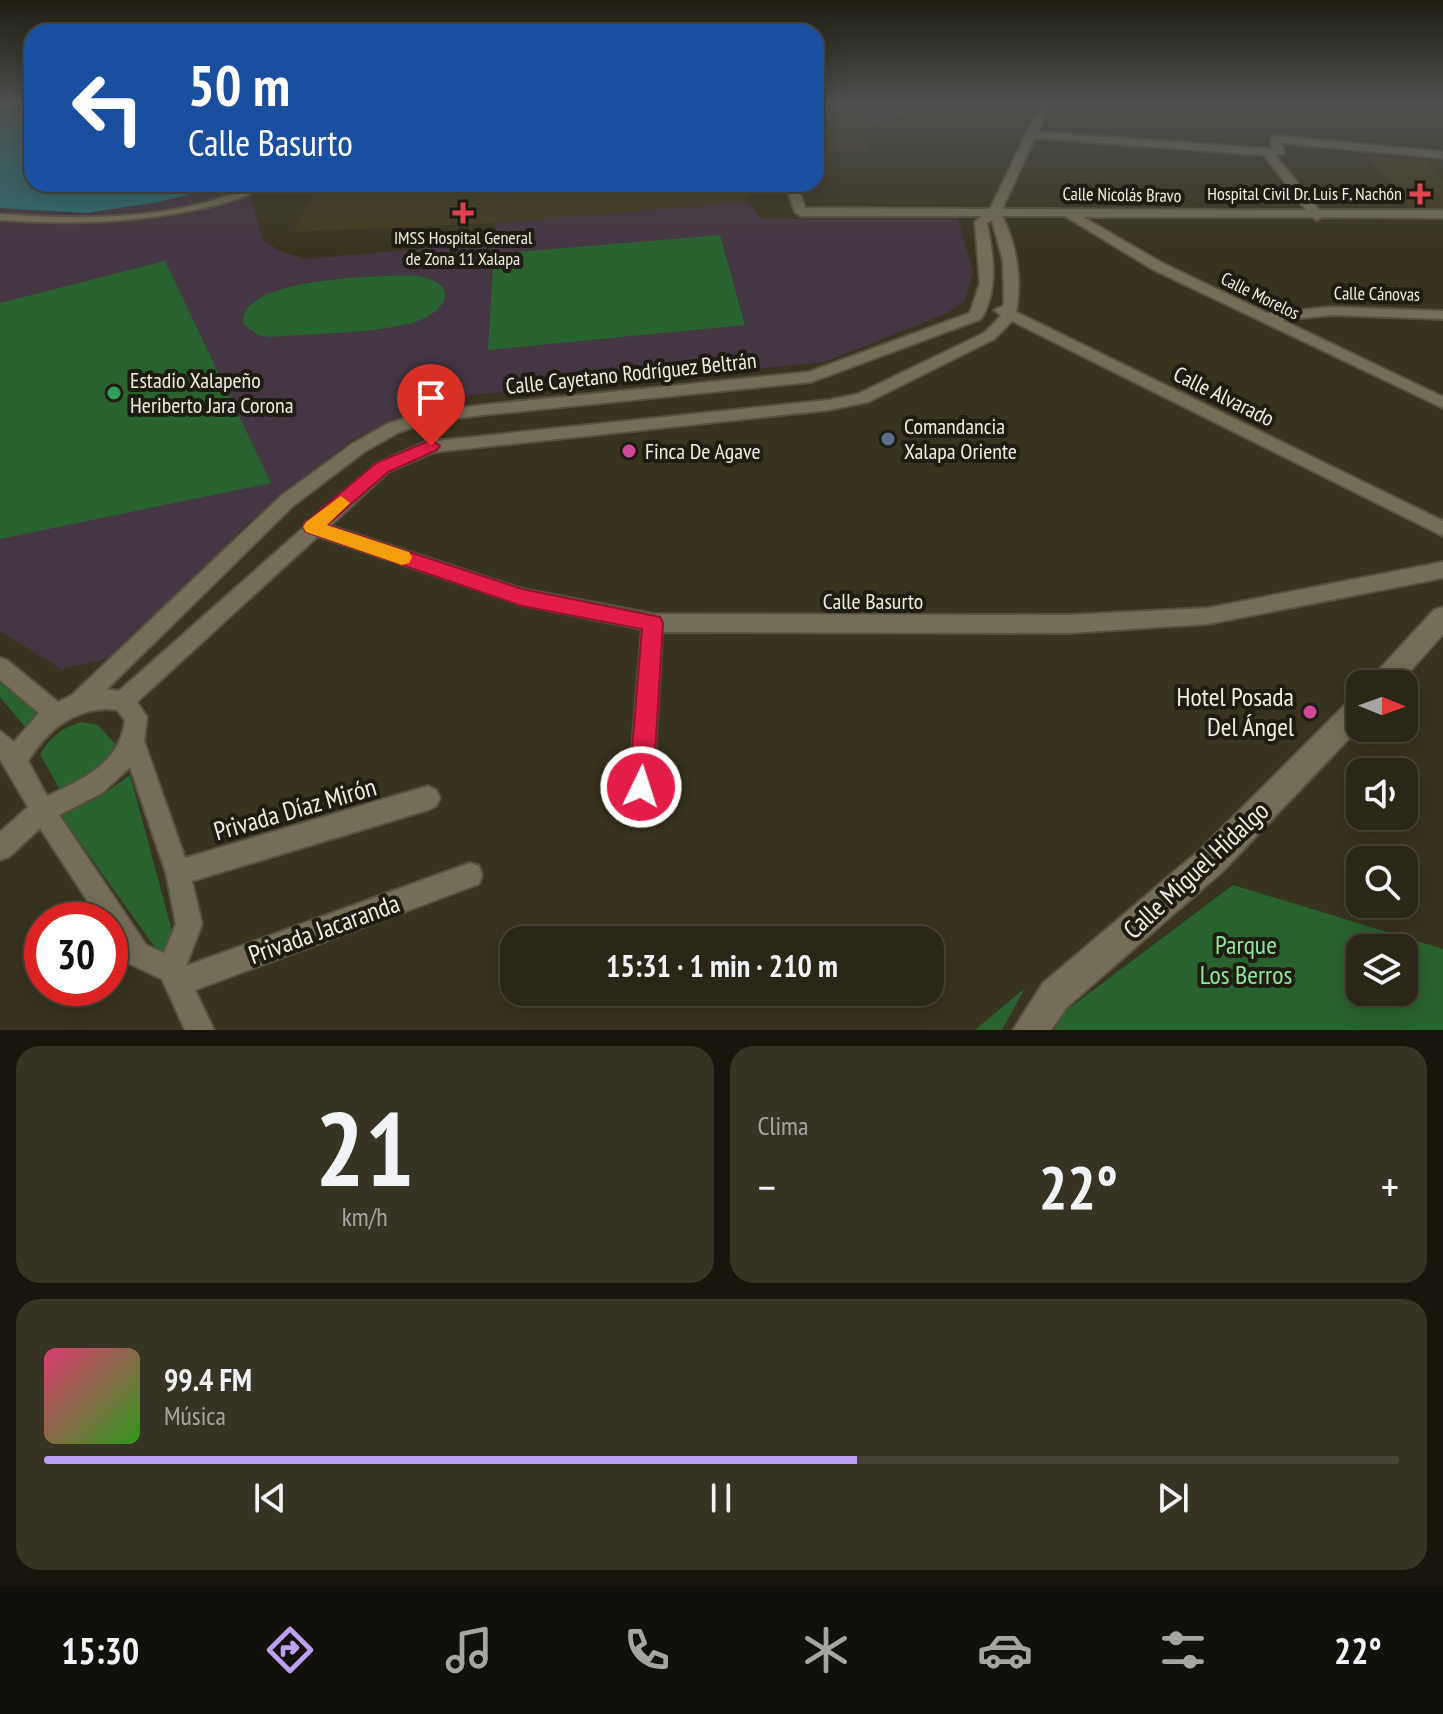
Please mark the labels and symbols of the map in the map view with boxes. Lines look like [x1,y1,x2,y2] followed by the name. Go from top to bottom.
[1062,182,1182,207] street label: Calle Nicolás Bravo
[1207,182,1402,205] place label: Hospital Civil Dr. Luis F. Nachón
[1409,183,1431,205] marker: Hospital Civil Dr. Luis F. Nachón
[452,202,474,224] marker: IMSS Hospital General de Zona 11 Xalapa
[394,226,533,270] place label: IMSS Hospital General de Zona 11 Xalapa
[1217,267,1303,324] street label: Calle Morelos
[1334,281,1420,306] street label: Calle Cánovas
[504,346,758,400] street label: Calle Cayetano Rodríguez Beltrán
[1169,360,1279,432] street label: Calle Alvarado
[397,364,465,446] pin
[130,366,293,419] place label: Estadio Xalapeño Heriberto Jara Corona
[105,384,123,402] marker: Estadio Xalapeño Heriberto Jara Corona
[904,412,1017,465] place label: Comandancia Xalapa Oriente
[879,430,897,448] marker: Comandancia Xalapa Oriente
[645,437,761,465] place label: Finca De Agave
[620,442,638,460] marker: Finca De Agave
[823,587,923,615] street label: Calle Basurto
[1346,670,1418,742] north arrow
[1177,680,1294,743] place label: Hotel Posada Del Ángel
[1301,703,1319,721] marker: Hotel Posada Del Ángel
[599,745,683,829] position arrow
[210,770,380,847] street label: Privada Díaz Mirón
[1116,794,1275,946] street label: Calle Miguel Hidalgo
[244,886,404,971] street label: Privada Jacaranda
[24,902,128,1006] speed limit sign: 30
[1200,928,1292,991] park label: Parque Los Berros

